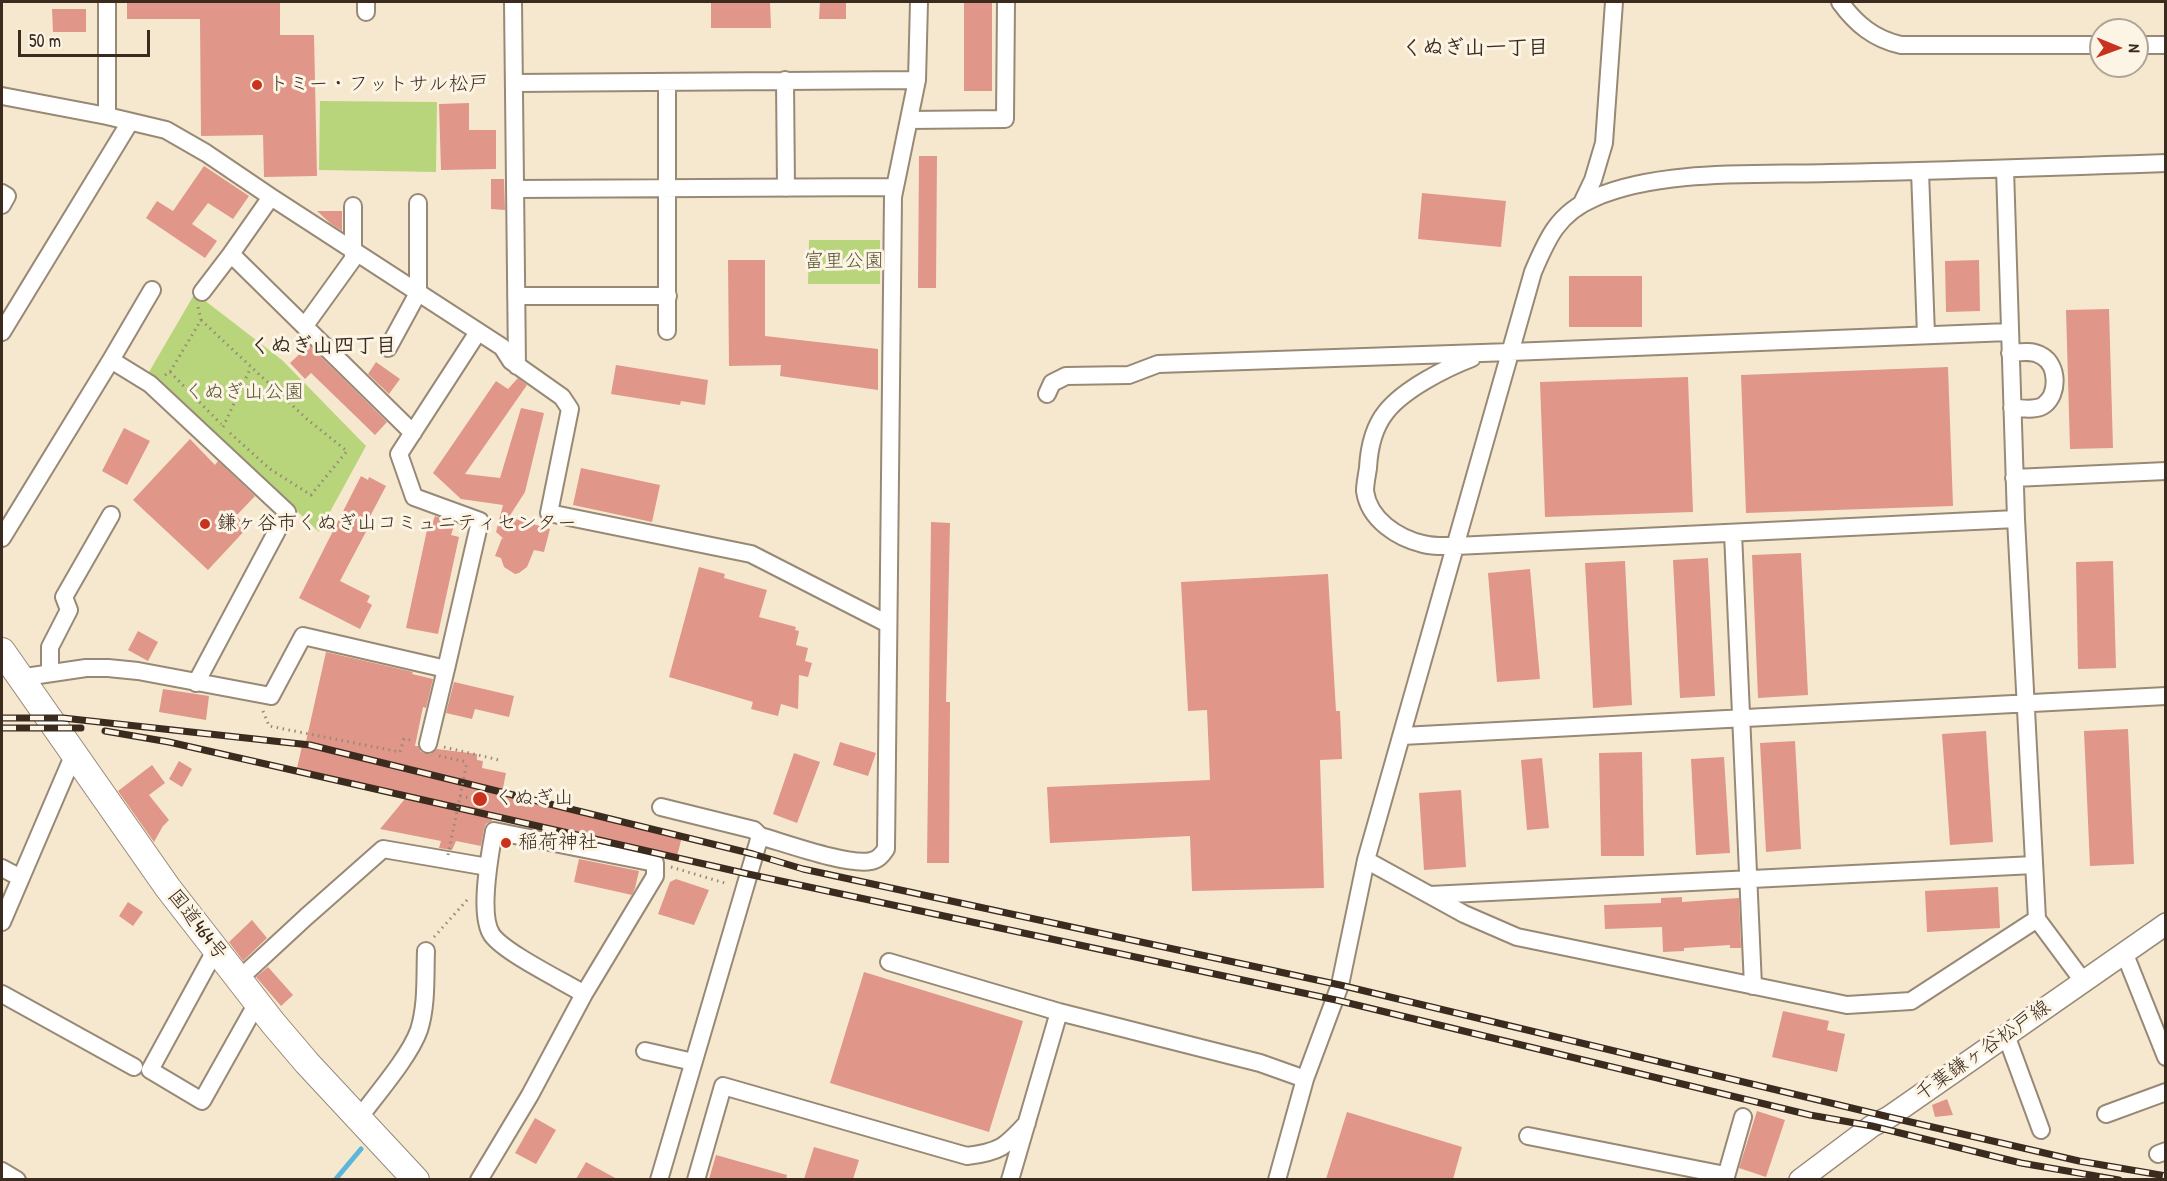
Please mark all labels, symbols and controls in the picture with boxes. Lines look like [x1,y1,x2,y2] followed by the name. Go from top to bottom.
[21,18,153,56] scale bar
[2089,18,2149,78] north arrow
[29,28,61,53] text: 50 m
[1402,35,1548,61] district label: くぬぎ山一丁目
[2124,44,2146,53] text: N
[269,73,489,97] place label: トミー・フットサル松戸
[250,78,264,92] marker: トミー・フットサル松戸
[804,250,884,274] park label: 富里公園
[250,333,396,359] district label: くぬぎ山四丁目
[184,381,304,405] park label: くぬぎ山公園
[217,512,577,536] place label: 鎌ヶ谷市くぬぎ山コミュニティセンター
[198,517,212,531] marker: 鎌ヶ谷市くぬぎ山コミュニティセンター
[494,787,574,811] place label: くぬぎ山
[471,790,489,808] marker: くぬぎ山
[518,831,598,855] place label: 稲荷神社
[499,836,513,850] marker: 稲荷神社
[162,885,232,965] street label: 国道464号
[1911,995,2055,1107] street label: 千葉鎌ヶ谷松戸線

